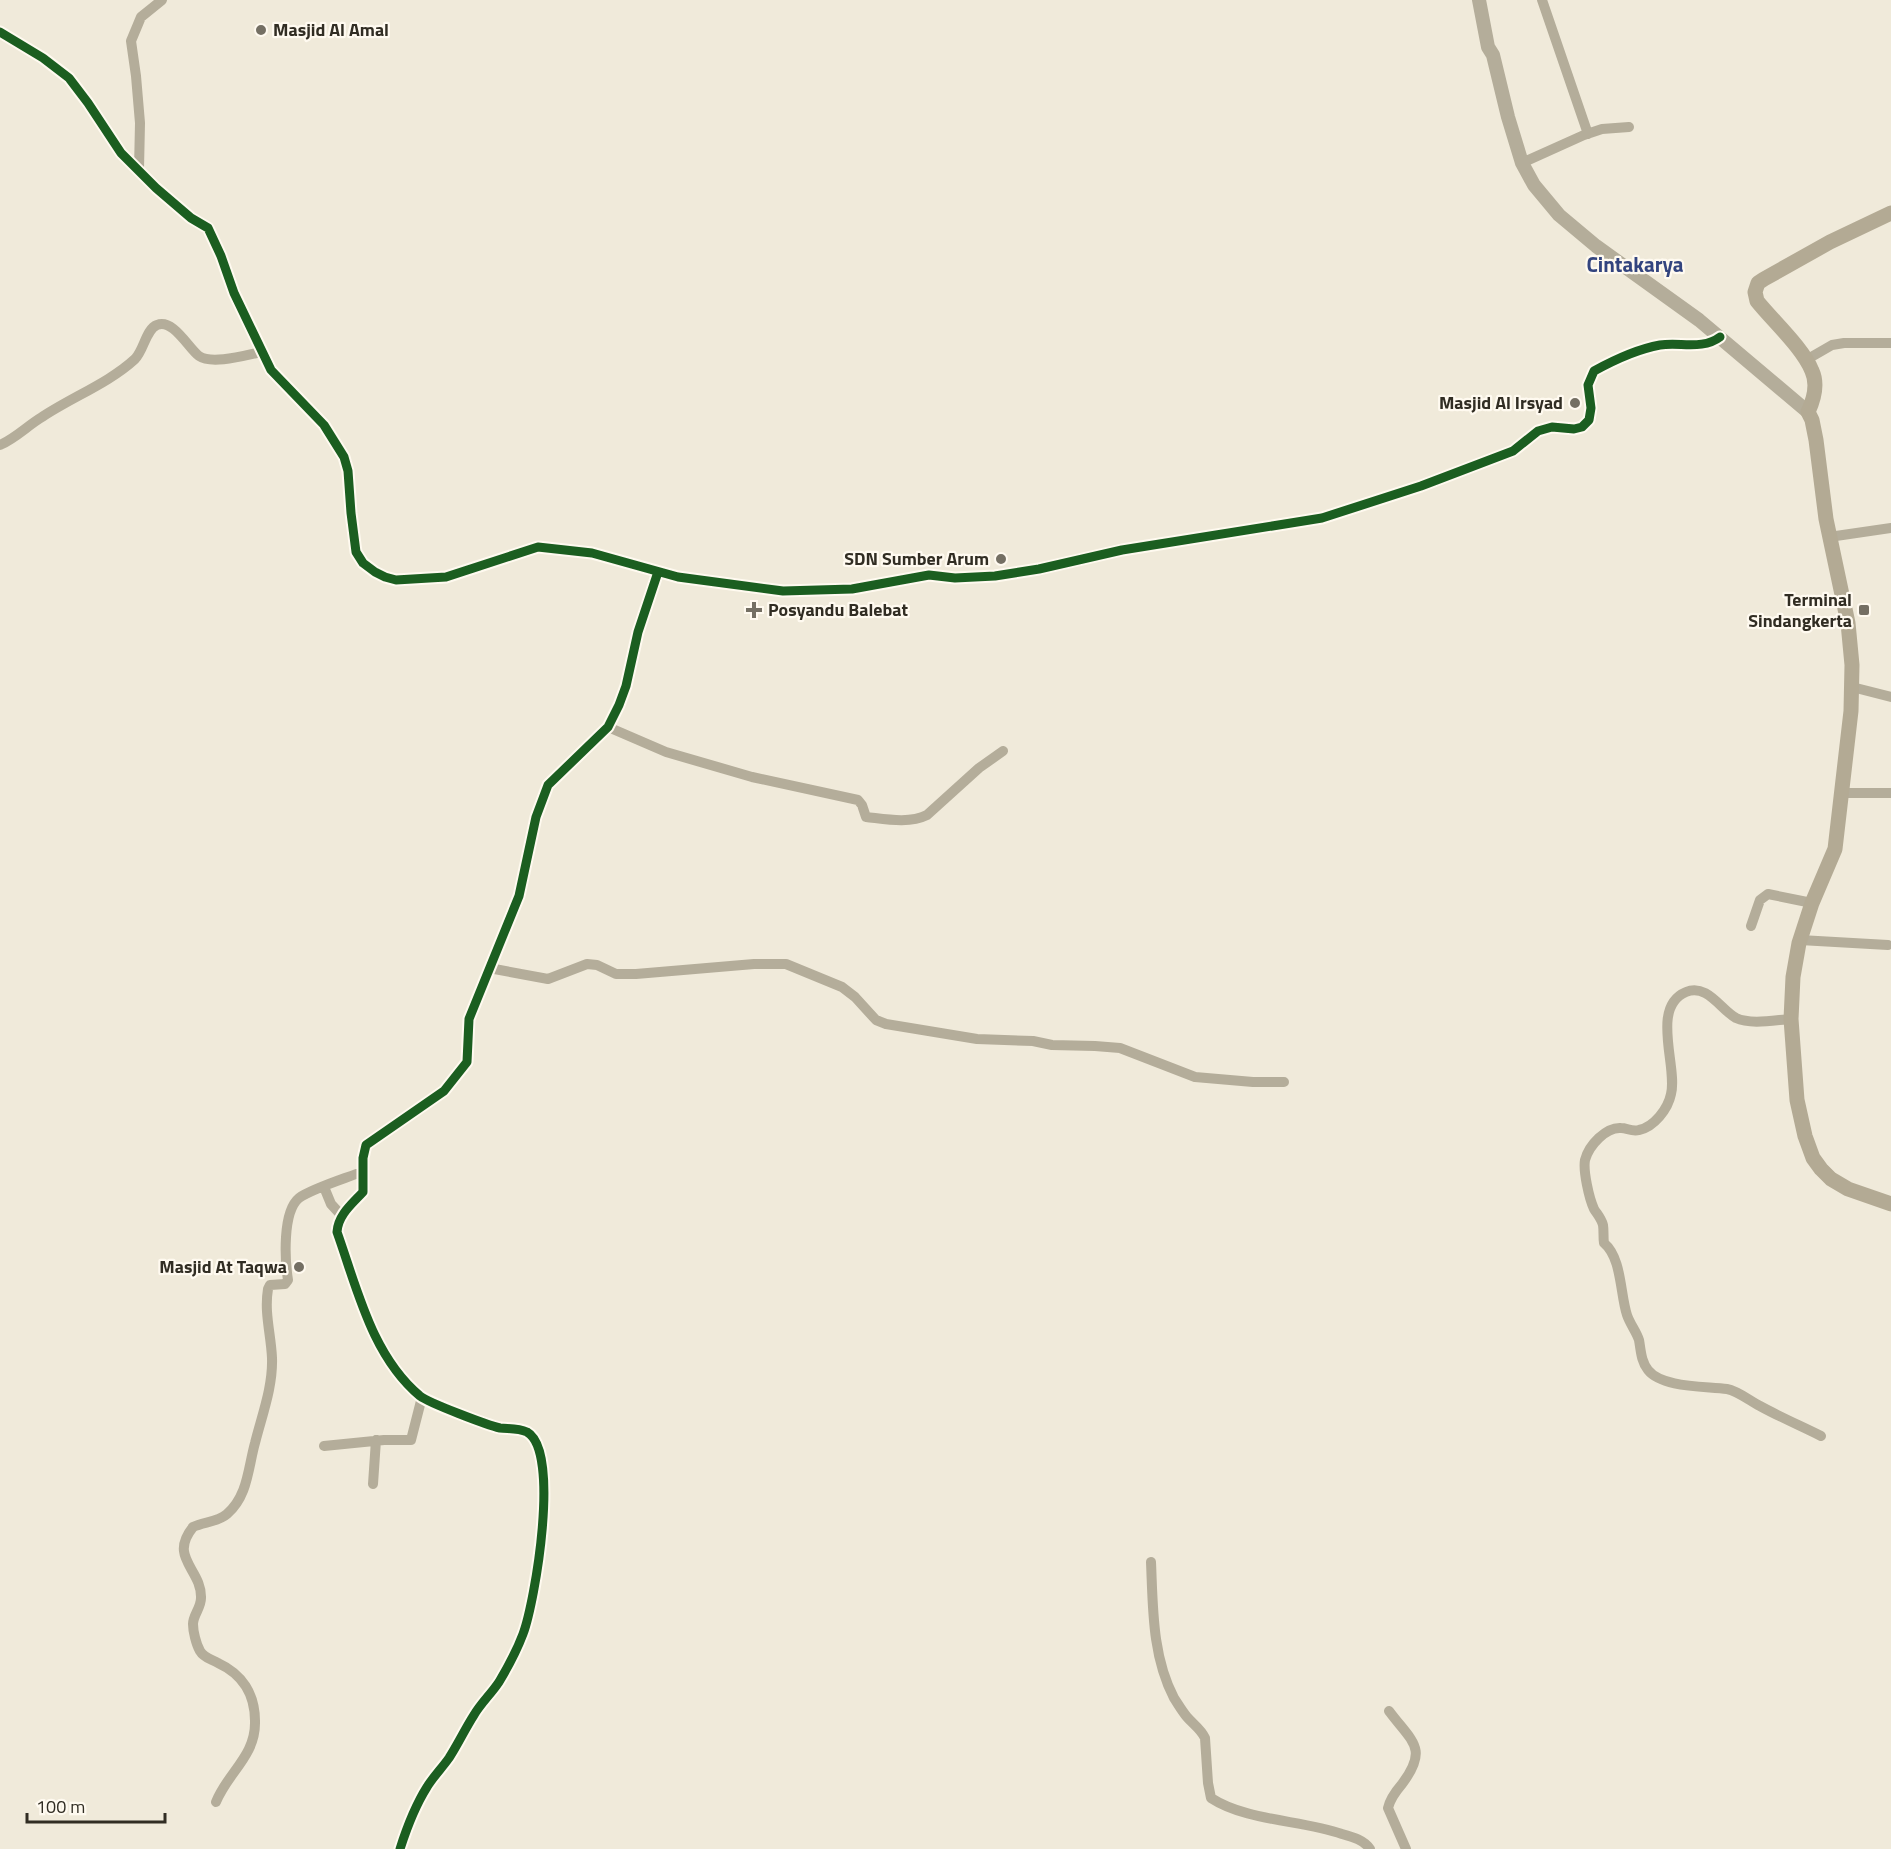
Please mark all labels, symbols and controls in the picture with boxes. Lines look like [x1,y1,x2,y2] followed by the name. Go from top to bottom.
[273,16,389,43] place label: Masjid Al Amal
[254,23,268,37] marker: Masjid Al Amal
[1586,248,1684,280] district label: Cintakarya
[1439,389,1563,416] place label: Masjid Al Irsyad
[1568,396,1582,410] marker: Masjid Al Irsyad
[844,545,989,572] place label: SDN Sumber Arum
[994,552,1008,566] marker: SDN Sumber Arum
[1748,586,1852,634] place label: Terminal Sindangkerta
[768,596,909,623] place label: Posyandu Balebat
[745,601,763,619] marker: Posyandu Balebat
[1857,603,1871,617] marker: Terminal Sindangkerta
[159,1253,287,1280] place label: Masjid At Taqwa
[292,1260,306,1274] marker: Masjid At Taqwa
[27,1786,165,1824] scale bar
[36,1793,85,1820] text: 100 m

